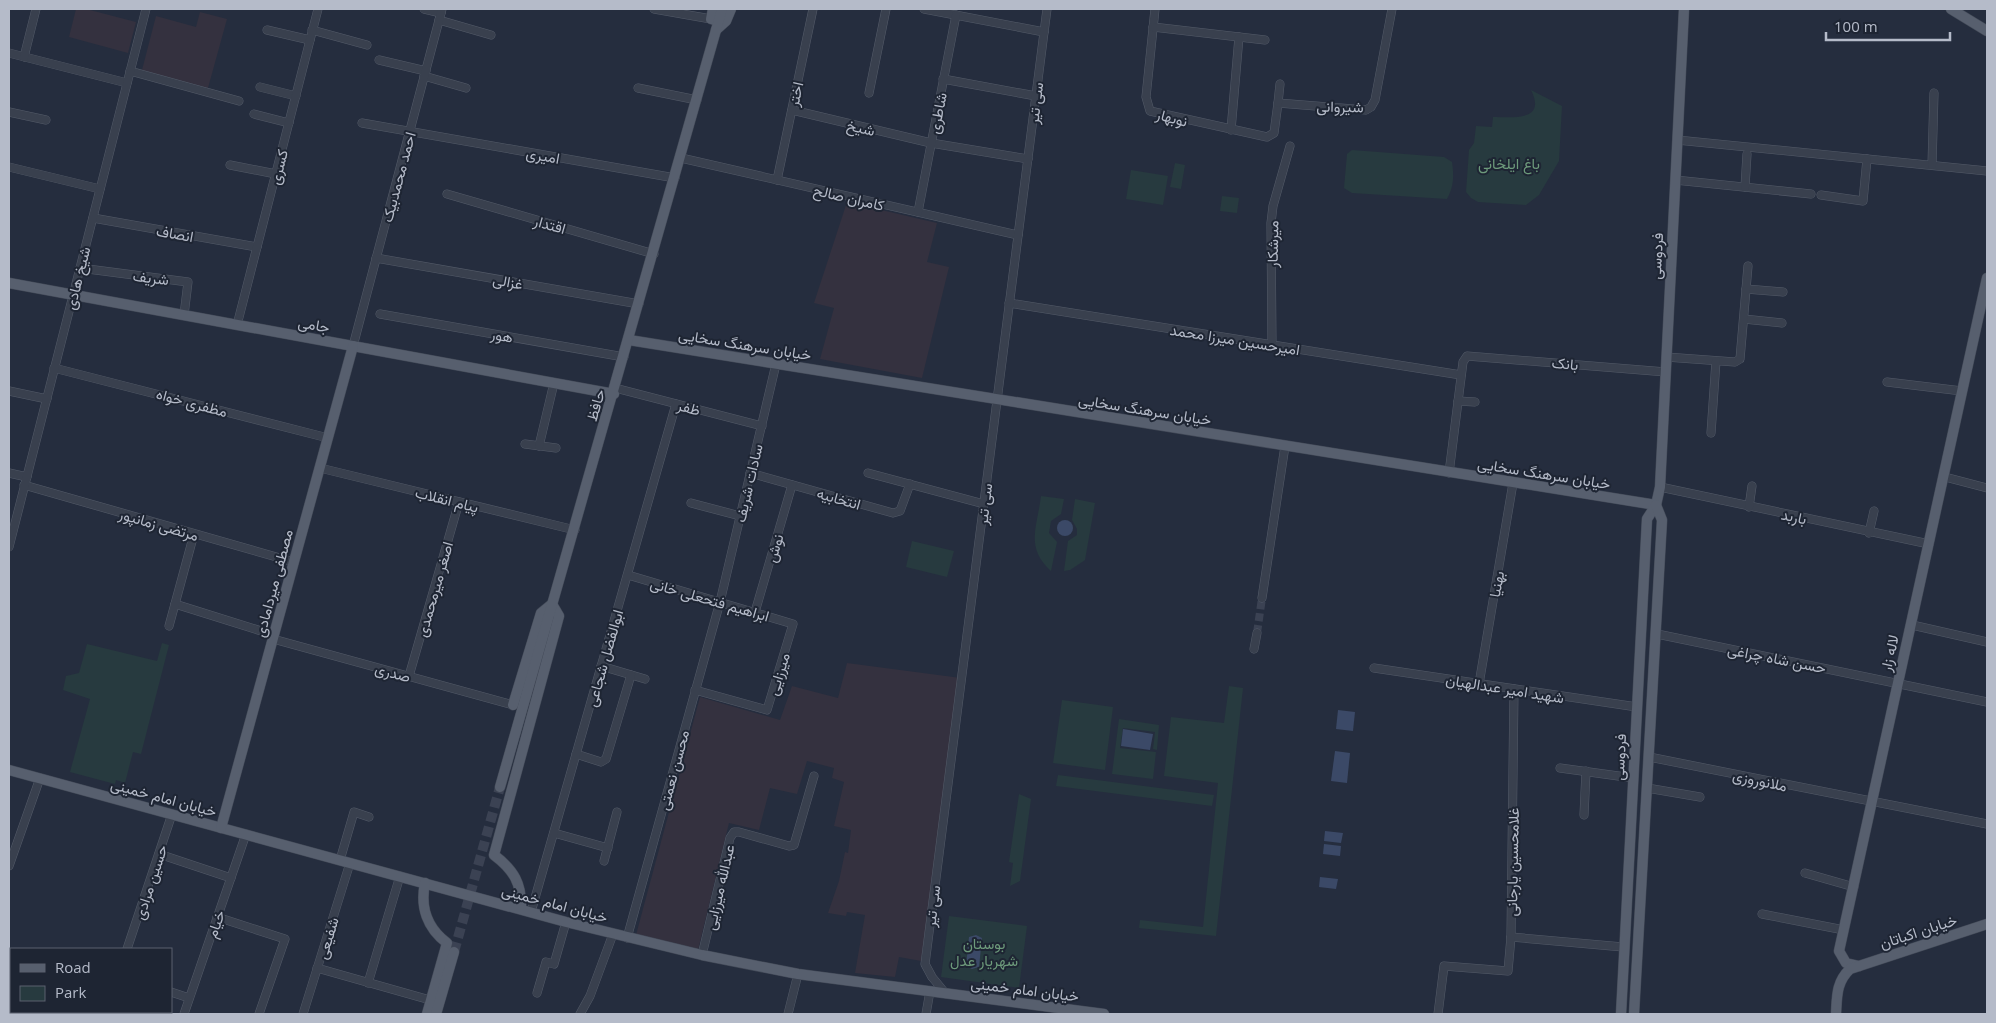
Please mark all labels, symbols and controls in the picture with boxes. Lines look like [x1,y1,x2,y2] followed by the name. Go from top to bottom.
[1826,10,1950,42] scale bar
[1834,16,1878,36] text: 100 m
[782,80,807,109] street label: اختر
[1022,81,1048,126] street label: سی تیر
[923,90,952,136] street label: شاطری
[1316,96,1364,117] street label: شیروانی
[1153,103,1190,131] street label: نوبهار
[844,114,877,142] street label: شیخ
[376,130,420,224] street label: احمد محمدبیک
[524,142,561,169] street label: امیری
[264,147,293,187] street label: کسری
[1478,153,1540,175] park label: باغ ایلخانی
[811,179,887,217] street label: کامران صالح
[531,210,568,238] street label: اقتدار
[155,220,195,246] street label: انصاف
[1262,220,1282,269] street label: میرشکار
[1645,232,1668,280] street label: فردوسی
[60,244,96,312] street label: شیخ هادی
[132,265,170,289] street label: شریف
[491,269,525,294] street label: غزالی
[296,311,331,338] street label: جامی
[1168,319,1301,360] street label: امیرحسین میرزا محمد
[488,323,515,347] street label: هور
[677,324,813,365] street label: خیابان سرهنگ سخایی
[1551,352,1579,374] street label: بانک
[154,383,230,422] street label: مظفری خواه
[581,387,609,423] street label: حافظ
[1077,389,1213,430] street label: خیابان سرهنگ سخایی
[674,394,703,420] street label: ظفر
[729,442,767,524] street label: سادات شریف
[1476,453,1612,494] street label: خیابان سرهنگ سخایی
[413,481,481,518] street label: پیام انقلاب
[815,482,863,514] street label: انتخابیه
[971,482,997,527] street label: سی تیر
[116,503,201,546] street label: مرتضی زمانپور
[1779,504,1809,528] street label: باربد
[249,527,298,639] street label: مصطفی میردامادی
[760,531,789,565] street label: نوش
[411,539,458,639] street label: اصغر میرمحمدی
[1484,569,1508,599] street label: بهنیا
[648,572,772,627] street label: ابراهیم فتحعلی خانی
[581,607,628,709] street label: ابوالفضل شجاعی
[1875,633,1903,674] street label: لاله زار
[1726,639,1828,678] street label: حسن شاه چراغی
[762,650,795,698] street label: میرزایی
[373,658,413,687] street label: صدری
[1444,669,1566,707] street label: شهید امیر عبدالهیان
[653,728,694,813] street label: محسن نعمتی
[1608,733,1631,781] street label: فردوسی
[1731,764,1789,797] street label: ملانوروزی
[109,773,219,822] street label: خیابان امام خمینی
[1501,807,1524,917] street label: غلامحسین یارجانی
[129,842,172,922] street label: حسین مرادی
[699,842,740,932] street label: عبدالله میرزایی
[500,879,610,928] street label: خیابان امام خمینی
[919,884,945,929] street label: سی تیر
[201,907,230,941] street label: خیام
[1877,909,1959,953] street label: خیابان اکباتان
[311,914,344,962] street label: شفیعی
[950,933,1018,970] park label: بوستان شهریار عدل
[10,948,172,1013] legend
[55,957,91,977] text: Road
[970,972,1080,1007] street label: خیابان امام خمینی
[55,982,86,1002] text: Park

